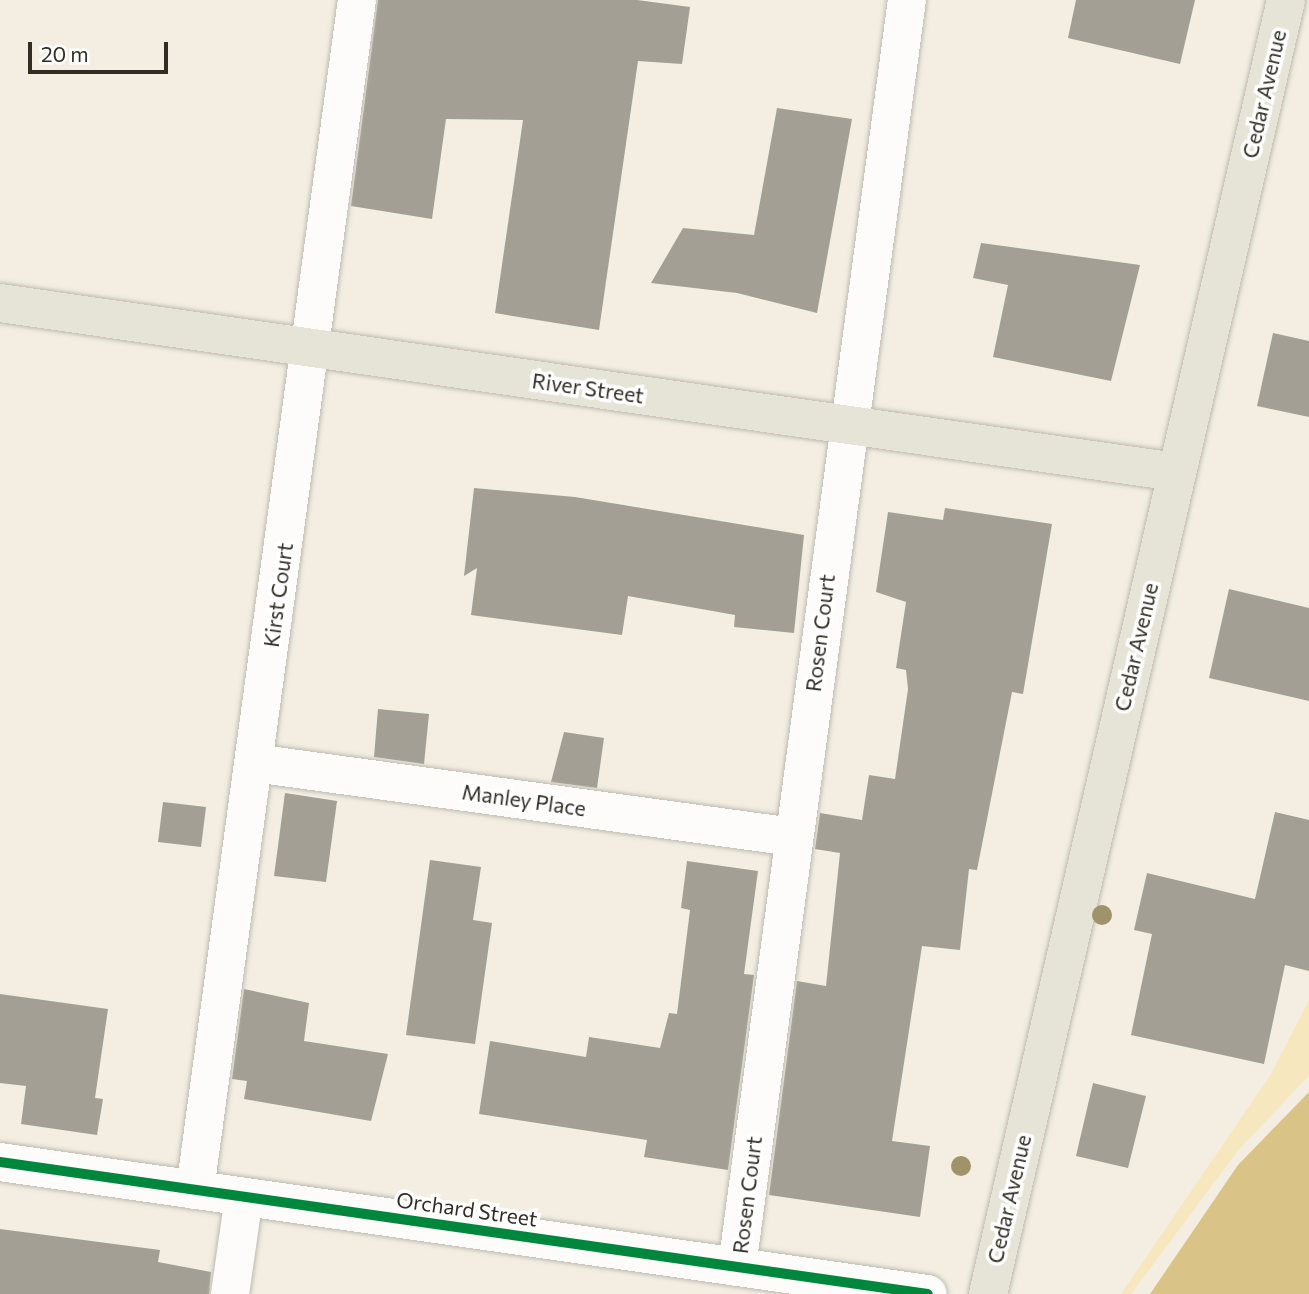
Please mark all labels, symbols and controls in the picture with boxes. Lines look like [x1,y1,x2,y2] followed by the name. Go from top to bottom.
[1237,27,1291,161] street label: Cedar Avenue
[32,28,172,72] scale bar
[41,41,89,66] text: 20 m
[530,368,646,408] street label: River Street
[258,541,298,649] street label: Kirst Court
[800,573,840,693] street label: Rosen Court
[1109,580,1163,714] street label: Cedar Avenue
[460,779,588,821] street label: Manley Place
[982,1132,1036,1266] street label: Cedar Avenue
[727,1135,767,1255] street label: Rosen Court
[395,1187,539,1231] street label: Orchard Street

